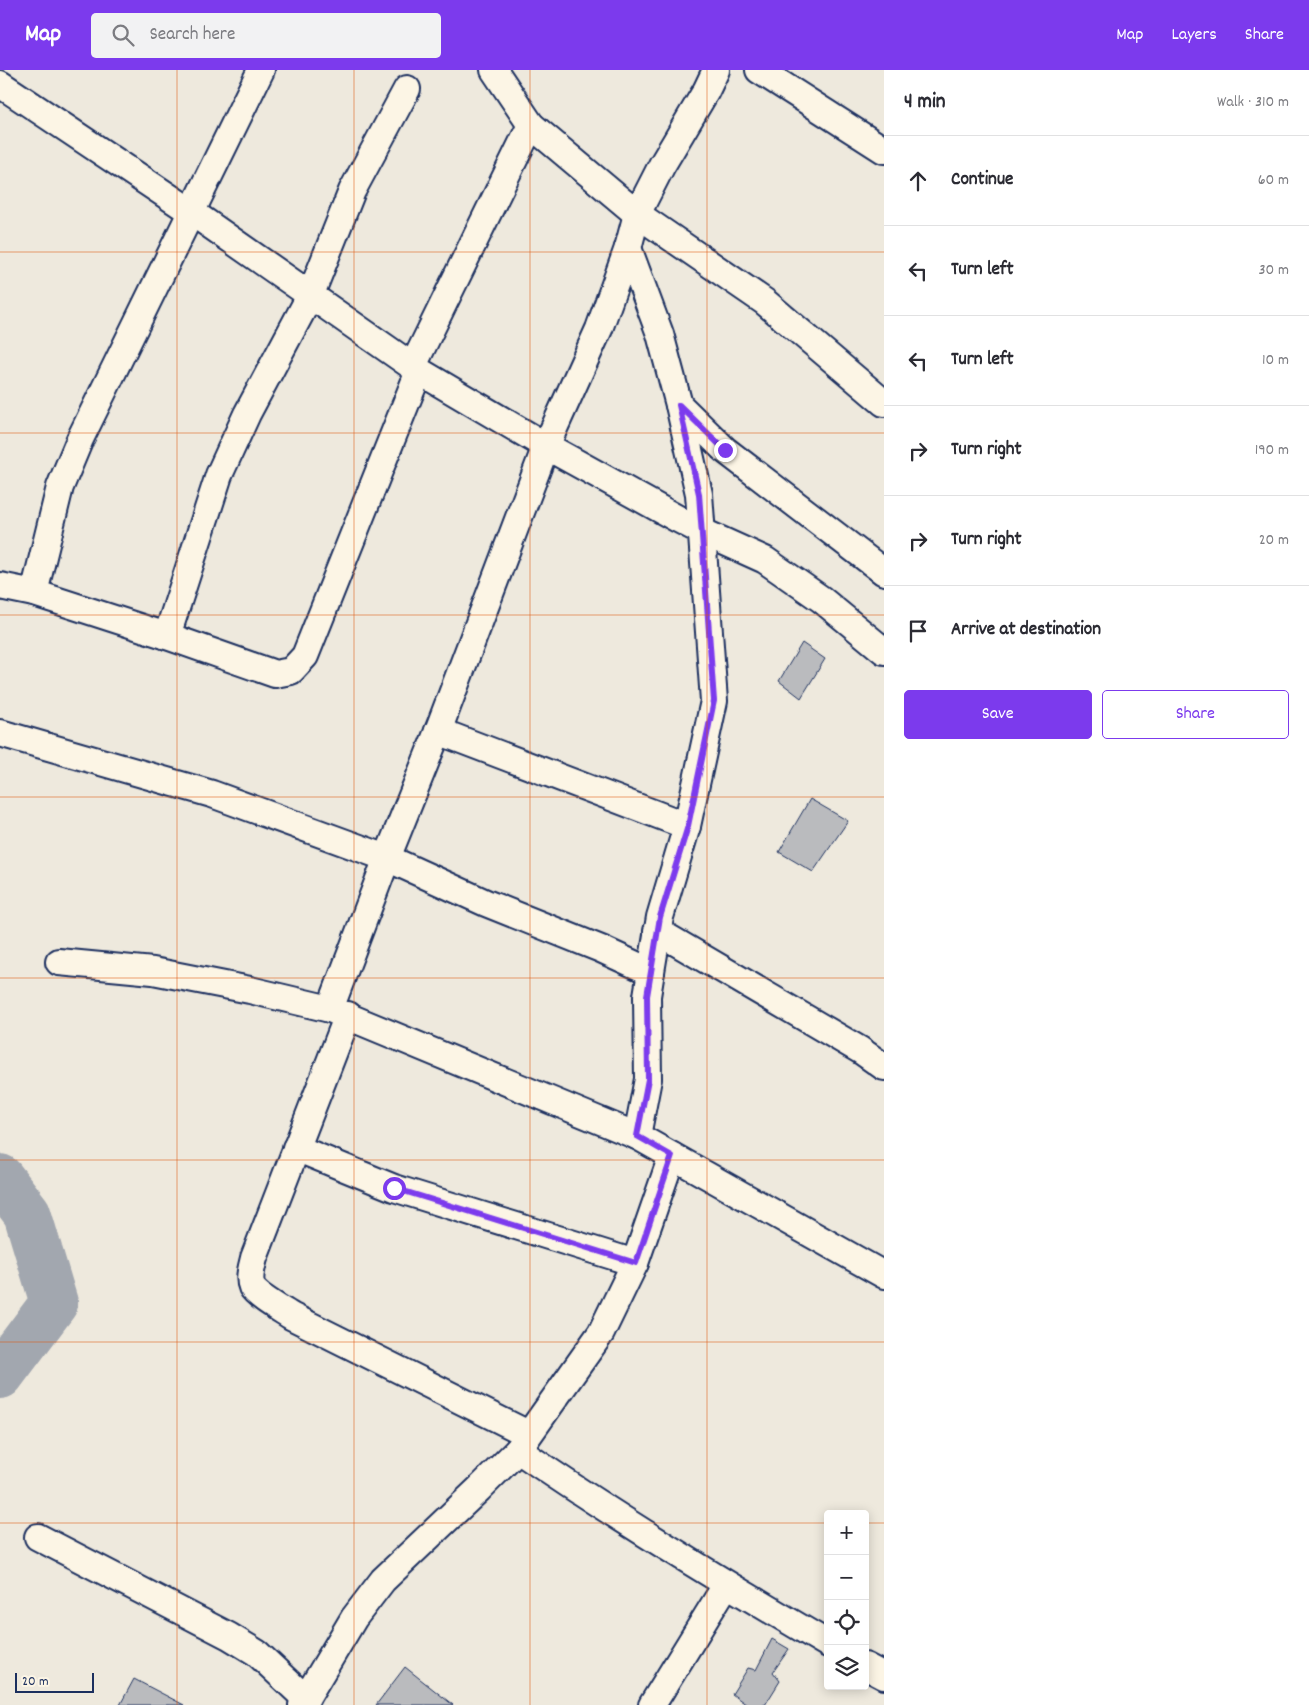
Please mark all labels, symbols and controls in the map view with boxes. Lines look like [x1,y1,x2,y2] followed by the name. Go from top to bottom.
[91,13,441,58] search box
[25,18,61,52] text: Map
[109,21,137,49] icon: search
[149,22,235,49] text: Search here
[1116,23,1143,48] text: Map
[1171,23,1217,48] text: Layers
[1245,23,1284,48] text: Share
[904,88,946,118] text: 4 min
[1217,91,1289,114] text: Walk · 310 m
[904,167,932,195] icon: ahead
[951,167,1013,194] text: Continue
[1258,169,1289,192] text: 60 m
[904,257,932,285] icon: left
[951,257,1014,284] text: Turn left
[1259,259,1289,282] text: 30 m
[904,347,932,375] icon: left
[951,347,1014,374] text: Turn left
[1262,349,1289,372] text: 10 m
[904,437,932,465] icon: right
[951,437,1022,464] text: Turn right
[714,439,737,462] route end
[1255,439,1289,462] text: 190 m
[904,527,932,555] icon: right
[951,527,1022,554] text: Turn right
[1259,529,1289,552] text: 20 m
[904,617,932,645] icon: arrive
[951,617,1101,644] text: Arrive at destination
[904,690,1092,739] button: Save
[1102,690,1289,739] button: Share
[383,1177,406,1200] route start
[824,1510,869,1690] map controls
[824,1510,869,1555] button: +
[824,1555,869,1600] button: −
[824,1600,869,1645] button: locate
[824,1645,869,1690] button: layers
[15,1670,94,1693] scale bar
[22,1672,49,1692] text: 20 m

